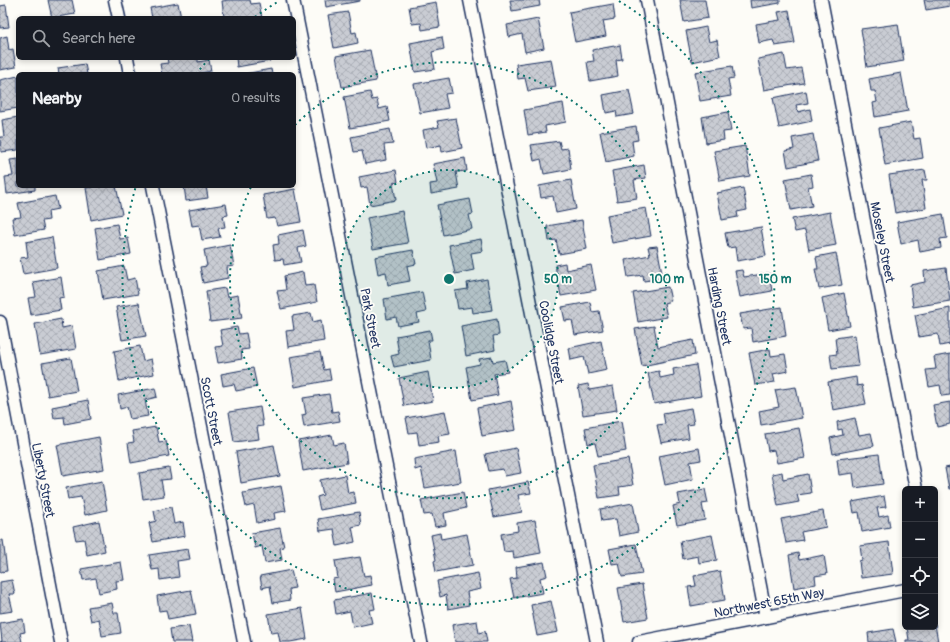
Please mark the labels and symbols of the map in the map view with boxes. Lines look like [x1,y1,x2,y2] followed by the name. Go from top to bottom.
[866,201,898,285] street label: Moseley Street
[704,266,735,347] street label: Harding Street
[442,272,456,286] centre of rings
[544,272,572,287] text: 50 m
[650,272,685,287] text: 100 m
[759,272,792,287] text: 150 m
[356,287,384,350] street label: Park Street
[535,299,567,386] street label: Coolidge Street
[197,375,226,448] street label: Scott Street
[28,441,58,520] street label: Liberty Street
[713,584,826,622] street label: Northwest 65th Way

